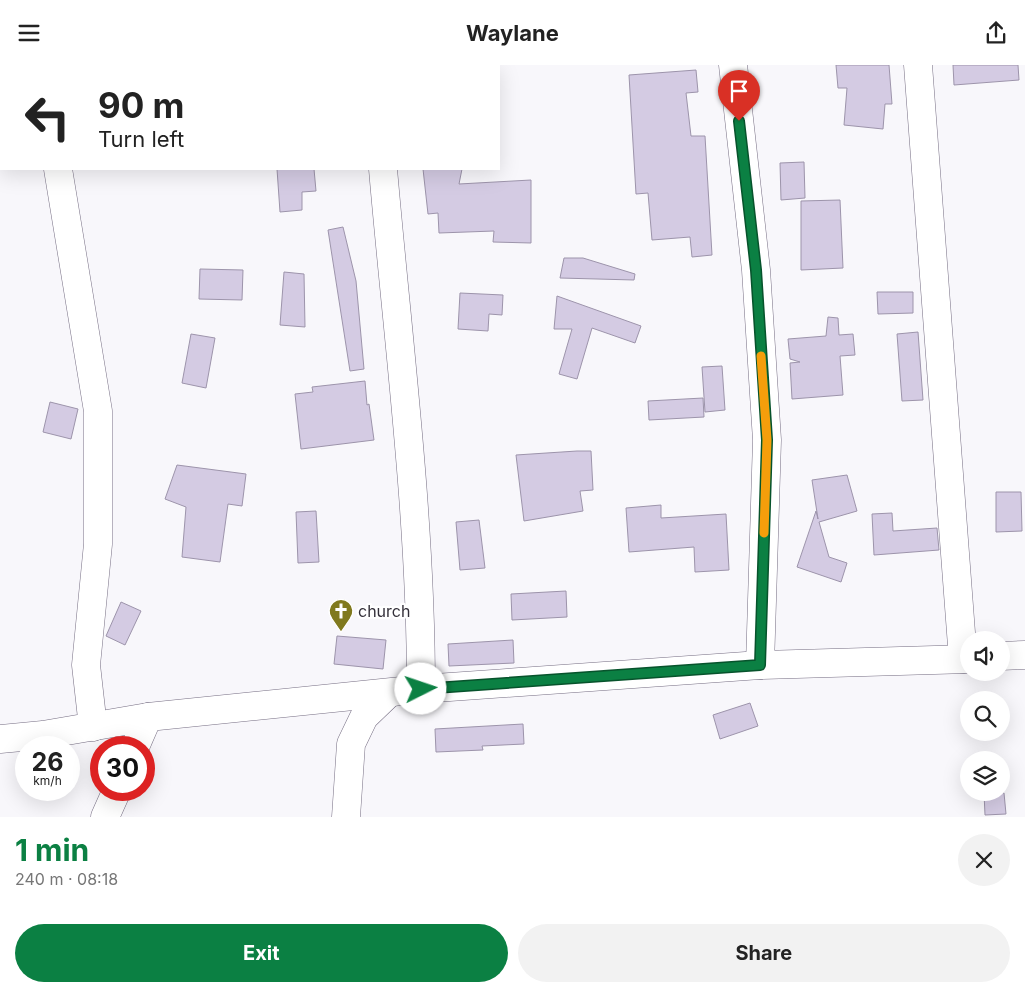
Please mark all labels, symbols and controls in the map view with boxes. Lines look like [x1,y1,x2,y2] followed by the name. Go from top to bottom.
[15,19,43,47] icon: menu
[982,19,1010,47] icon: share
[466,20,559,46] text: Waylane
[718,70,760,121] pin
[725,77,753,105] icon: arrive
[98,84,185,126] text: 90 m
[15,85,80,150] icon: left
[98,126,184,152] text: Turn left
[328,598,354,632] church icon: church
[358,601,410,621] place label: church
[960,631,1010,801] map controls
[960,631,1010,681] button: sound
[394,662,446,714] position arrow
[960,691,1010,741] button: search
[90,736,155,801] speed limit sign: 30
[32,747,63,777] text: 26
[960,751,1010,801] button: layers
[33,773,62,788] text: km/h
[15,832,89,868] text: 1 min
[958,834,1010,886] button: close
[15,869,118,889] text: 240 m · 08:18
[15,924,508,982] button: Exit
[518,924,1010,982] button: Share

